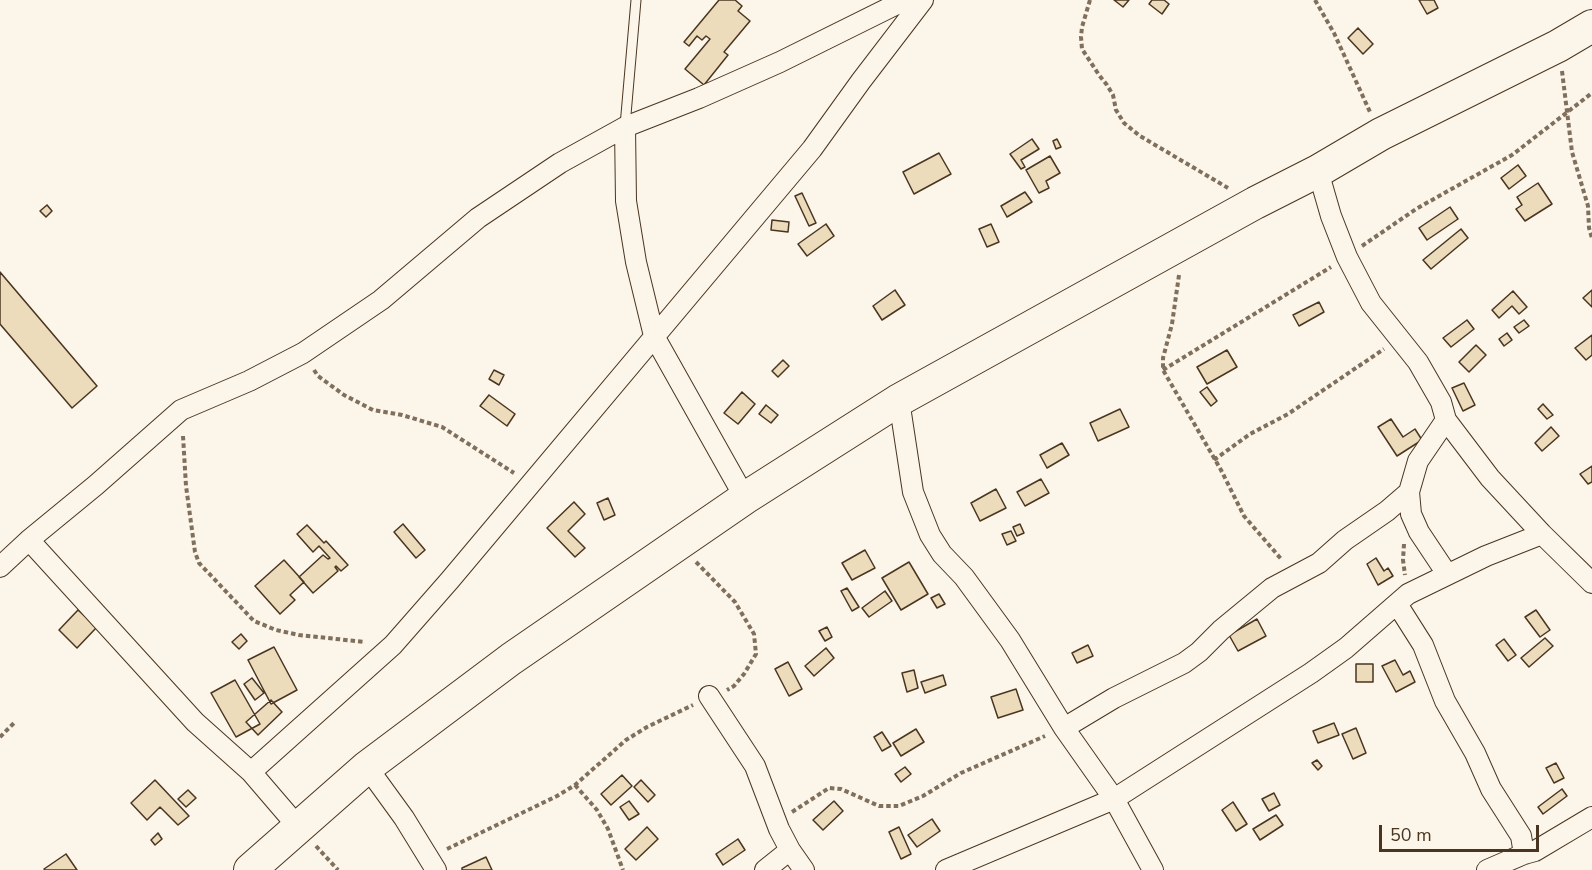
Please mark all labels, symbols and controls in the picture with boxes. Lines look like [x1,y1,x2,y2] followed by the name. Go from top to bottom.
[1382,813,1542,851] scale bar
[1390,823,1432,847] text: 50 m

